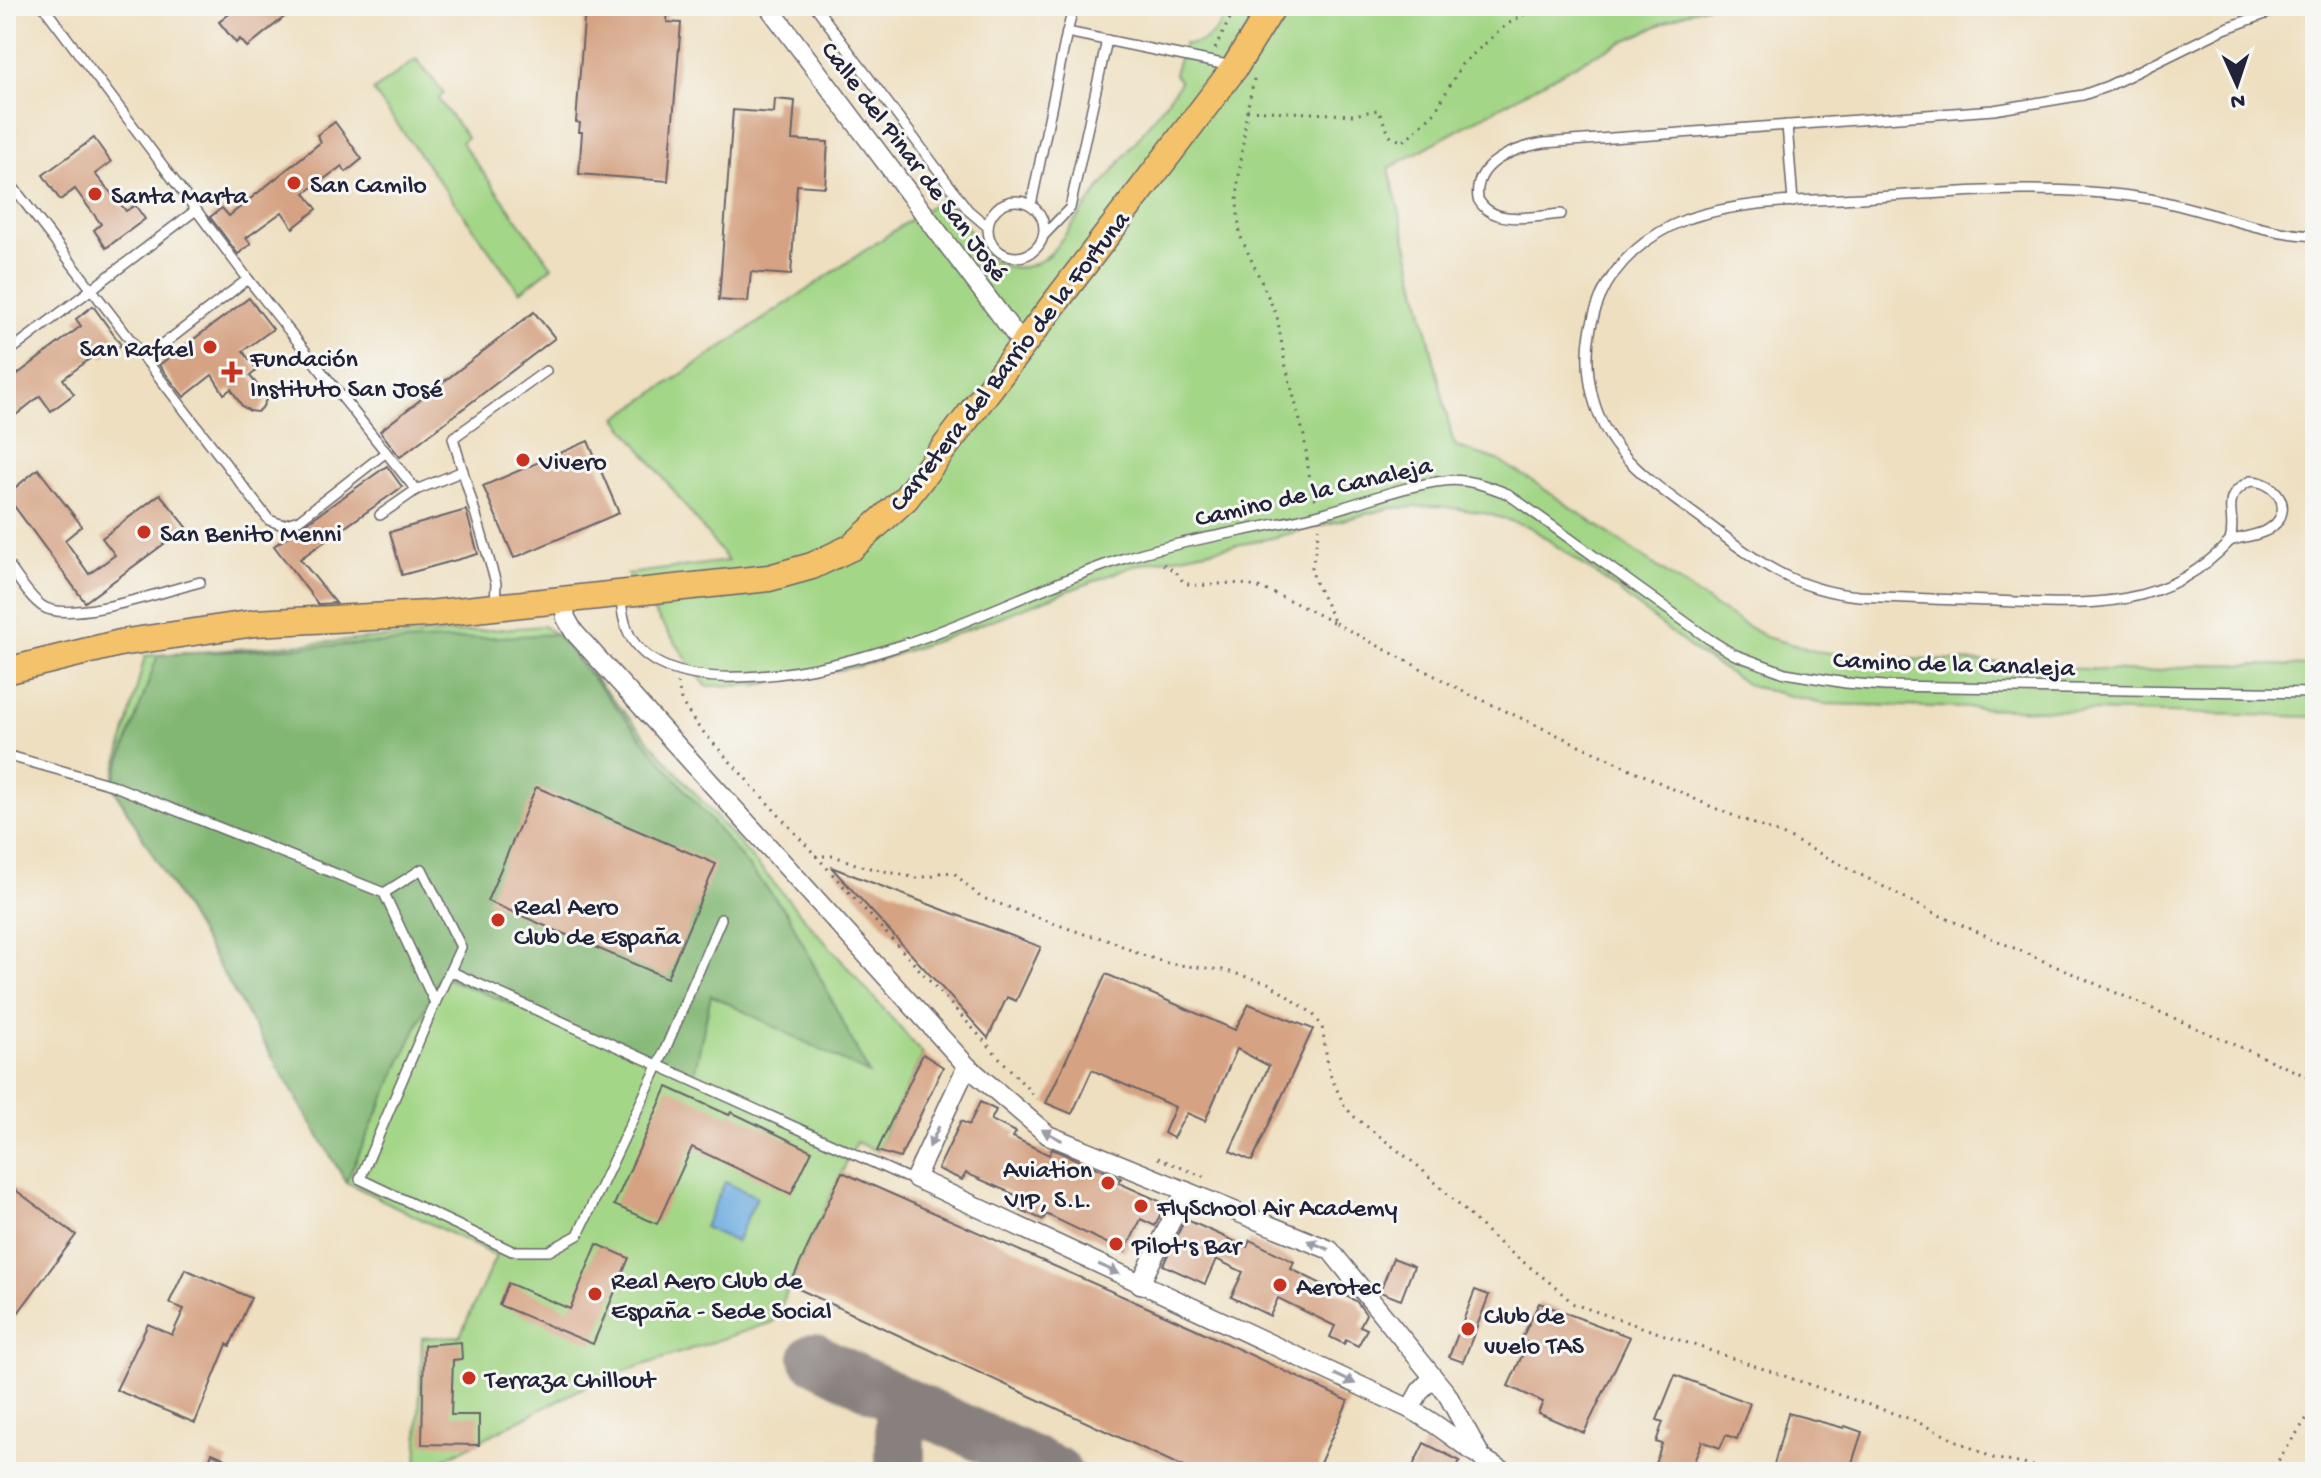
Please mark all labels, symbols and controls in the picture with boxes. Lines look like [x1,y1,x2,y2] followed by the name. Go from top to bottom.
[812,37,1013,289] street label: Calle del Pinar de San José
[2197,44,2277,124] north arrow
[2230,87,2246,113] text: N
[310,172,427,203] place label: San Camilo
[285,174,303,192] marker: San Camilo
[111,183,249,214] place label: Santa Marta
[86,185,104,203] marker: Santa Marta
[885,205,1140,519] street label: Carretera del Barrio de la Fortuna
[79,336,194,367] place label: San Rafael
[201,338,219,356] marker: San Rafael
[249,346,443,407] place label: Fundación Instituto San José
[221,361,243,383] marker: Fundación Instituto San José
[538,449,607,480] place label: Vivero
[514,451,532,469] marker: Vivero
[1193,452,1437,537] street label: Camino de la Canaleja
[160,521,342,552] place label: San Benito Menni
[135,523,153,541] marker: San Benito Menni
[1832,647,2077,686] street label: Camino de la Canaleja
[514,894,682,955] place label: Real Aero Club de España
[489,911,507,929] marker: Real Aero Club de España
[927,1125,941,1149] one-way arrow
[1041,1128,1063,1142] one-way arrow
[1003,1157,1093,1218] place label: Aviation VIP, S.L.
[1099,1174,1117,1192] marker: Aviation VIP, S.L.
[1156,1195,1398,1226] place label: FlySchool Air Academy
[1132,1197,1150,1215] marker: FlySchool Air Academy
[1131,1233,1244,1264] place label: Pilot's Bar
[1107,1235,1125,1253] marker: Pilot's Bar
[1306,1239,1330,1252] one-way arrow
[1097,1262,1121,1276] one-way arrow
[611,1268,832,1329] place label: Real Aero Club de España - Sede Social
[1296,1274,1381,1305] place label: Aerotec
[1271,1276,1289,1294] marker: Aerotec
[586,1285,604,1303] marker: Real Aero Club de España - Sede Social
[1484,1303,1585,1364] place label: Club de vuelo TAS
[1459,1320,1477,1338] marker: Club de vuelo TAS
[483,1367,657,1398] place label: Terraza Chillout
[460,1369,478,1387] marker: Terraza Chillout
[1333,1372,1356,1386] one-way arrow

